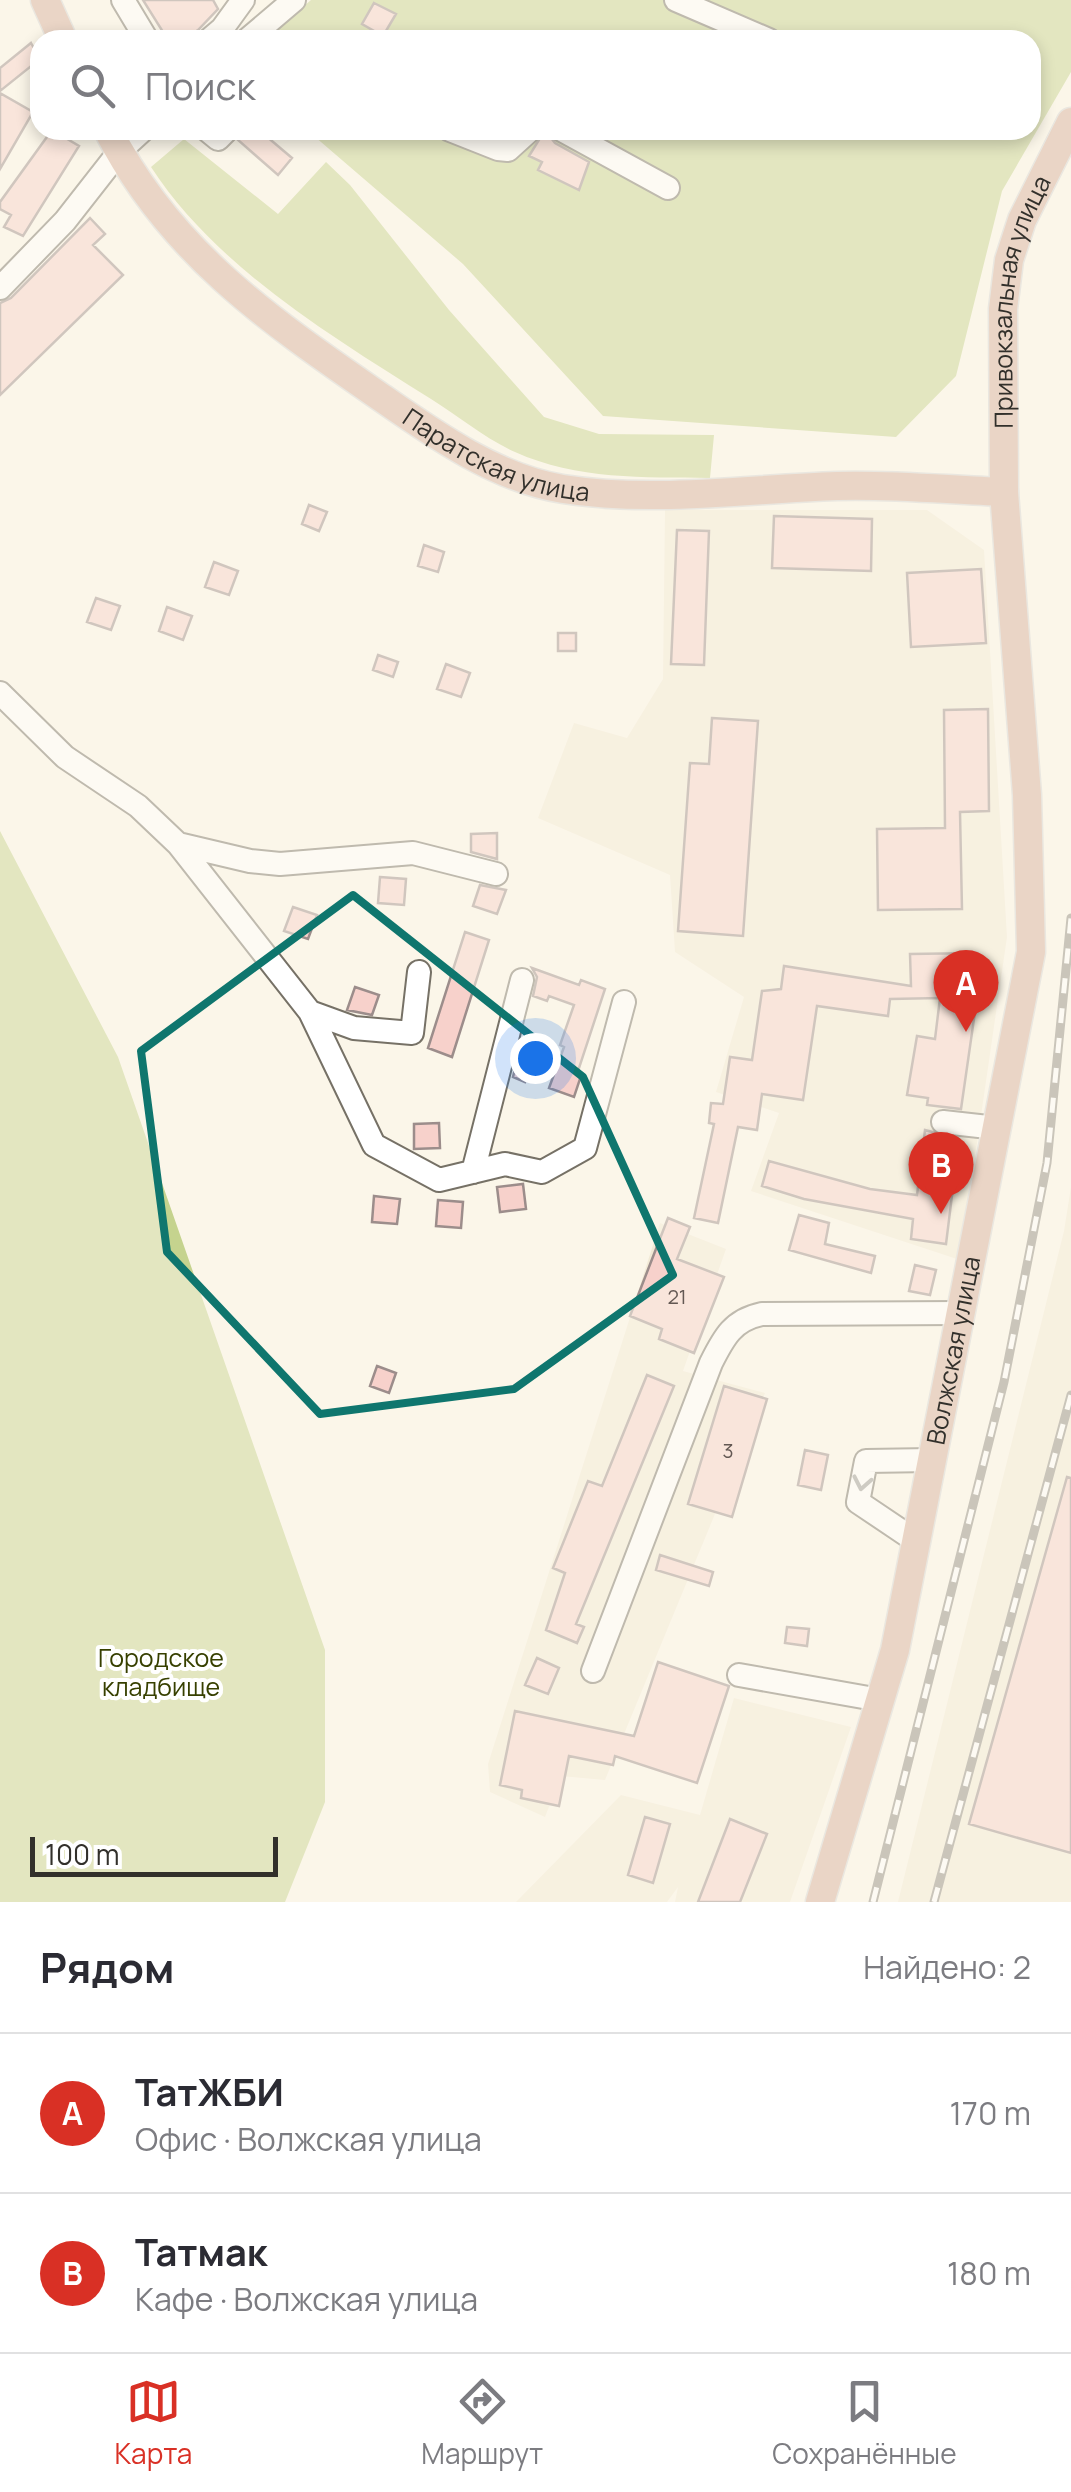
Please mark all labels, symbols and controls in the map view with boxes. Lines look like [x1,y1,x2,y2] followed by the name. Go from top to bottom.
[30,30,1041,140] search box
[65,58,120,113] icon: search
[145,59,255,111] text: Поиск
[984,169,1059,429] street label: Привокзальная улица
[396,400,592,509] street label: Паратская улица
[934,950,998,1032] pin: A
[510,1033,561,1084] your location
[908,1132,974,1214] pin: B
[917,1253,988,1448] street label: Волжская улица
[667,1283,687,1310] house number: 21
[722,1437,734,1464] house number: 3
[852,1475,873,1492] one-way arrow
[98,1640,224,1704] park label: Городское кладбище
[30,1832,278,1876] scale bar
[45,1835,119,1873] text: 100 m
[40,1938,174,1996] text: Рядом
[863,1945,1031,1989] text: Найдено: 2
[135,2065,284,2117] text: ТатЖБИ
[62,2091,83,2135] text: A
[949,2091,1031,2135] text: 170 m
[135,2117,482,2161] text: Офис · Волжская улица
[135,2225,267,2277] text: Татмак
[62,2251,83,2295] text: B
[947,2251,1031,2295] text: 180 m
[135,2277,478,2321] text: Кафе · Волжская улица
[114,2374,192,2472] tab: Карта
[421,2374,543,2472] tab: Маршрут
[772,2374,957,2472] tab: Сохранённые

